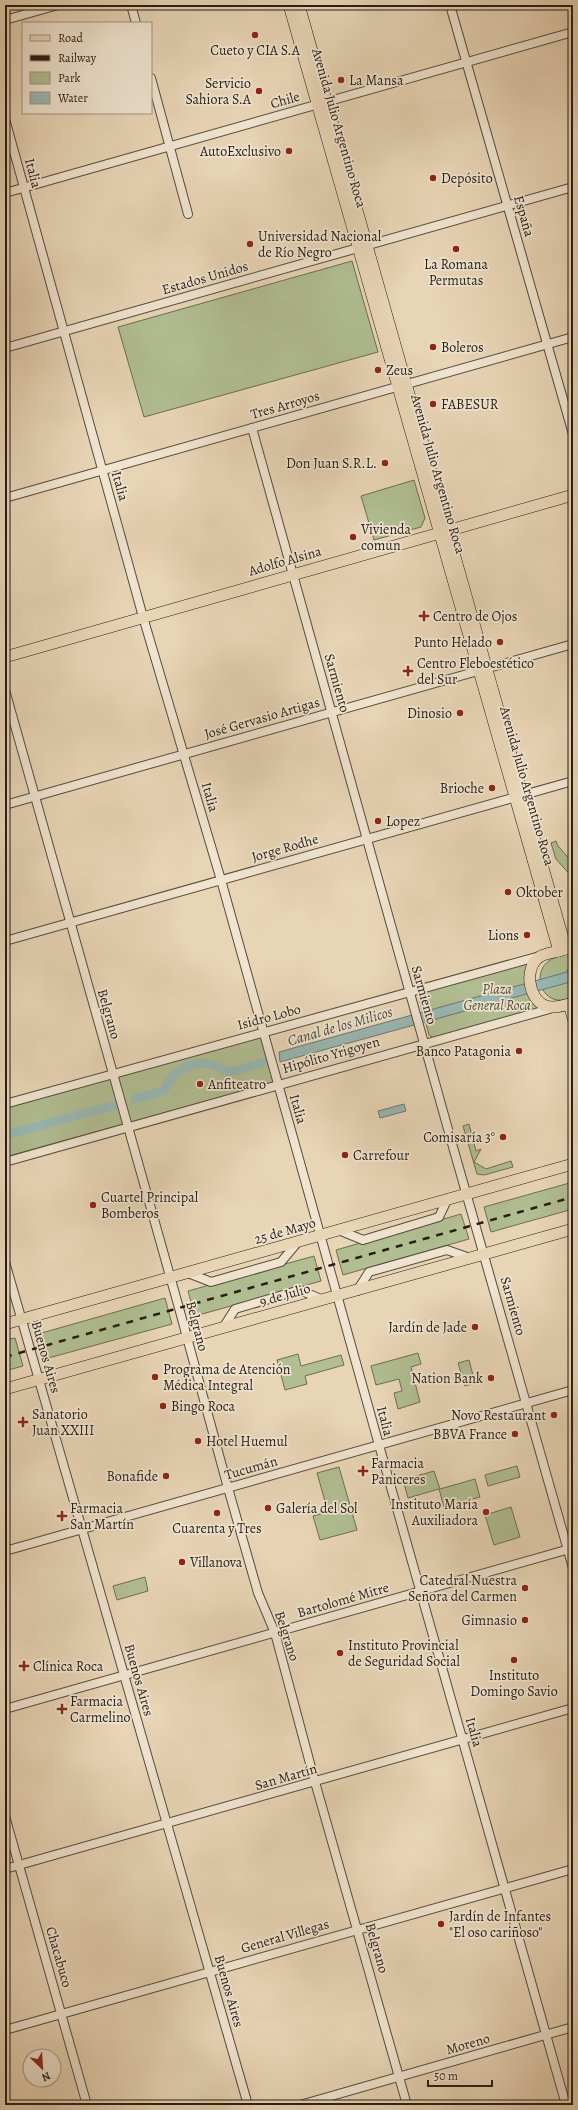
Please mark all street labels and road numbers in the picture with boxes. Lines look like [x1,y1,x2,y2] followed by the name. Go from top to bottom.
[307,45,371,210] street label: Avenida Julio Argentino Roca
[268,87,302,113] street label: Chile
[20,156,46,190] street label: Italia
[509,193,539,239] street label: España
[160,257,250,299] street label: Estados Unidos
[248,386,322,424] street label: Tres Arroyos
[406,391,470,556] street label: Avenida Julio Argentino Roca
[107,469,133,504] street label: Italia
[245,541,324,581] street label: Adolfo Alsina
[320,651,354,715] street label: Sarmiento
[202,692,322,744] street label: José Gervasio Artigas
[495,703,559,868] street label: Avenida Julio Argentino Roca
[197,780,223,815] street label: Italia
[249,829,321,867] street label: Jorge Rodhe
[407,963,441,1027] street label: Sarmiento
[93,987,125,1041] street label: Belgrano
[235,999,303,1035] street label: Isidro Lobo
[280,1032,382,1078] street label: Hipólito Yrigoyen
[285,1092,311,1127] street label: Italia
[252,1213,318,1249] street label: 25 de Mayo
[496,1274,530,1338] street label: Sarmiento
[257,1279,313,1311] street label: 9 de Julio
[181,1299,213,1353] street label: Belgrano
[27,1319,65,1395] street label: Buenos Aires
[372,1404,398,1438] street label: Italia
[222,1451,280,1485] street label: Tucumán
[295,1578,391,1622] street label: Bartolomé Mitre
[270,1609,304,1663] street label: Belgrano
[120,1642,158,1718] street label: Buenos Aires
[461,1715,487,1750] street label: Italia
[253,1759,320,1795] street label: San Martín
[239,1914,331,1958] street label: General Villegas
[361,1921,393,1975] street label: Belgrano
[41,1924,77,1990] street label: Chacabuco
[210,1953,248,2029] street label: Buenos Aires
[444,2029,492,2059] street label: Moreno

